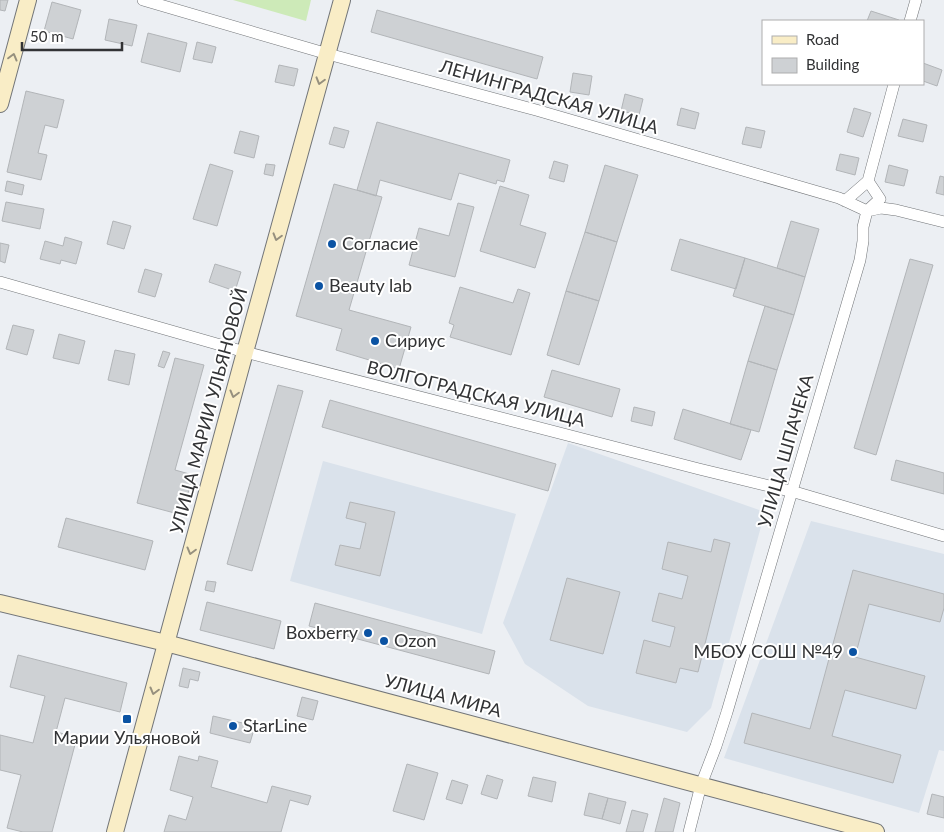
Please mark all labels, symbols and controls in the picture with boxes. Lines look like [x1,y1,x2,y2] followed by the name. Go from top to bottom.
[22,20,122,52] scale bar
[762,20,924,85] legend
[30,27,64,45] text: 50 m
[806,30,839,48] text: Road
[7,54,17,62] one-way arrow
[436,54,662,138] street label: ЛЕНИНГРАДСКАЯ УЛИЦА
[806,55,859,73] text: Building
[315,76,326,85] one-way arrow
[342,232,418,254] place label: Согласие
[272,233,282,241] one-way arrow
[326,238,338,250] marker: Согласие
[329,274,412,296] place label: Beauty lab
[313,280,325,292] marker: Beauty lab
[165,285,251,536] street label: УЛИЦА МАРИИ УЛЬЯНОВОЙ
[385,329,446,351] place label: Сириус
[369,335,381,347] marker: Сириус
[365,355,588,431] street label: ВОЛГОГРАДСКАЯ УЛИЦА
[753,371,818,530] street label: УЛИЦА ШПАЧЕКА
[229,389,239,398] one-way arrow
[187,546,197,555] one-way arrow
[286,621,359,643] place label: Boxberry
[362,627,374,639] marker: Boxberry
[394,629,436,651] place label: Ozon
[378,635,390,647] marker: Ozon
[693,640,843,662] place label: МБОУ СОШ №49
[847,646,859,658] marker: МБОУ СОШ №49
[382,669,505,721] street label: УЛИЦА МИРА
[149,686,159,694] one-way arrow
[121,713,133,725] marker: Марии Ульяновой
[243,714,307,736] place label: StarLine
[227,720,239,732] marker: StarLine
[53,726,201,748] place label: Марии Ульяновой

